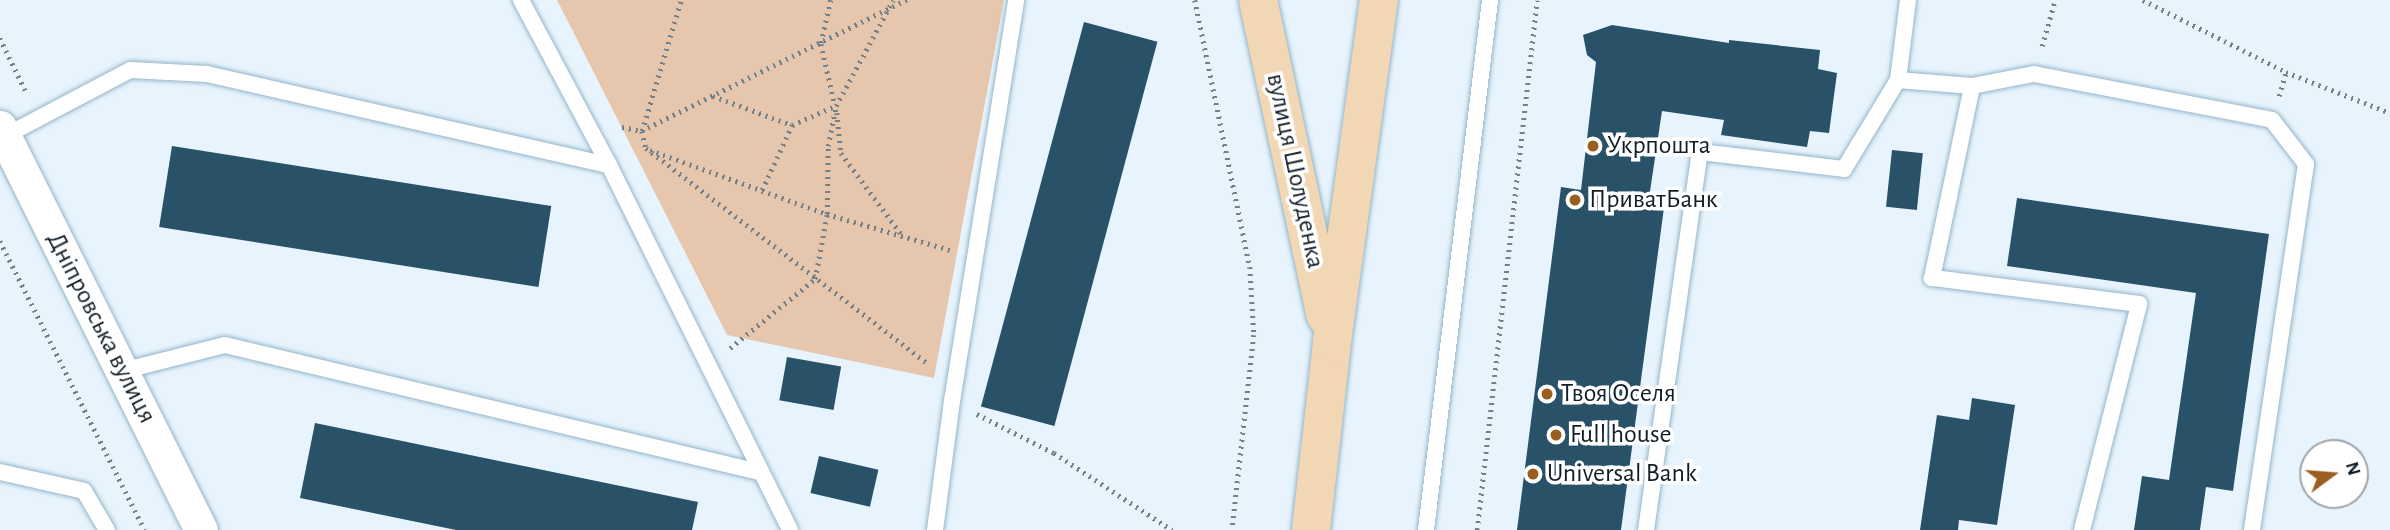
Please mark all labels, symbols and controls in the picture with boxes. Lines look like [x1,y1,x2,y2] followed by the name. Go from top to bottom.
[1259,71,1331,271] street label: вулиця Шолуденка
[1607,130,1711,162] place label: Укрпошта
[1585,138,1601,154] marker: Укрпошта
[1589,184,1718,216] place label: ПриватБанк
[1567,192,1583,208] marker: ПриватБанк
[39,227,163,429] street label: Дніпровська вулиця
[1561,378,1676,410] place label: Твоя Оселя
[1539,386,1555,402] marker: Твоя Оселя
[1570,419,1672,451] place label: Full house
[1548,427,1564,443] marker: Full house
[2299,439,2369,509] north arrow
[1547,458,1697,490] place label: Universal Bank
[2342,460,2364,478] text: N
[1525,466,1541,482] marker: Universal Bank

